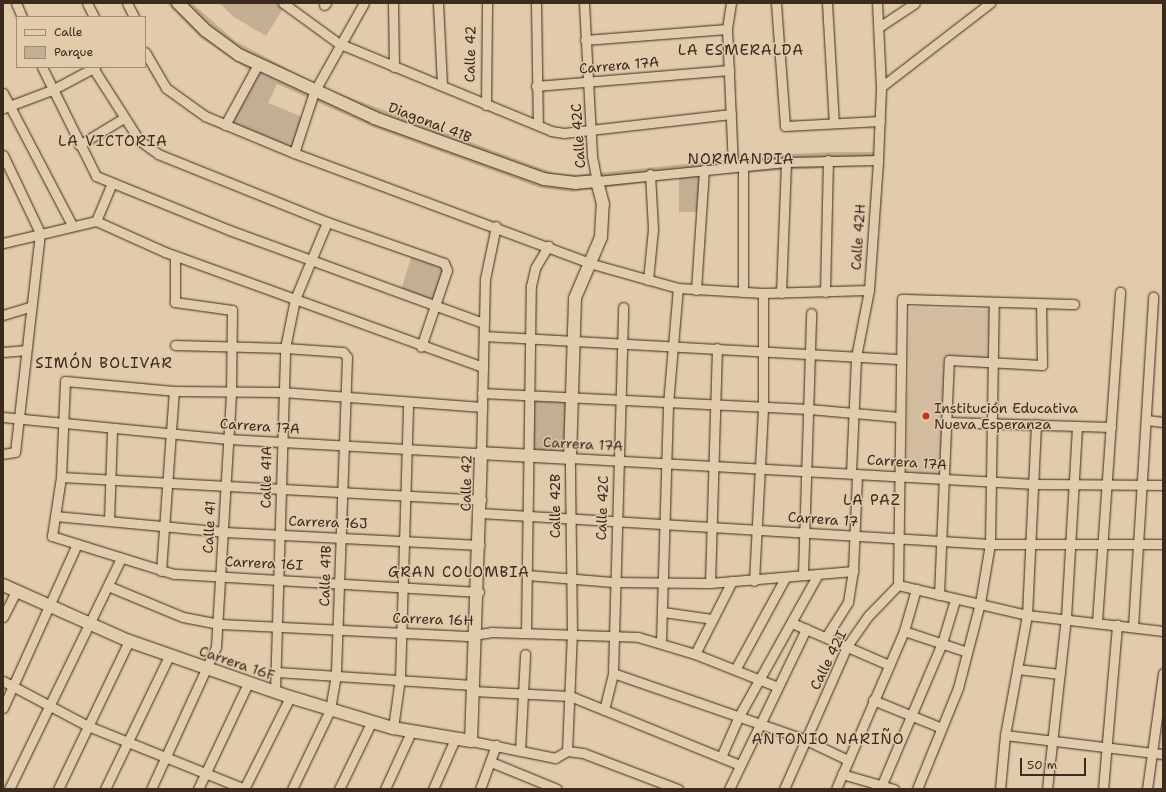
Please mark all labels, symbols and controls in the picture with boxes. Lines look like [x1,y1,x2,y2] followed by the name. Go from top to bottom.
[16,16,146,68] legend
[54,24,83,40] text: Calle
[461,26,479,82] street label: Calle 42
[678,42,804,60] district label: LA ESMERALDA
[54,44,93,60] text: Parque
[578,53,660,77] street label: Carrera 17A
[386,98,474,146] street label: Diagonal 41B
[567,103,589,169] street label: Calle 42C
[58,133,168,151] district label: LA VICTORIA
[688,151,794,169] district label: NORMANDIA
[847,203,869,271] street label: Calle 42H
[35,355,173,373] district label: SIMÓN BOLIVAR
[934,400,1078,432] place label: Institución Educativa Nueva Esperanza
[921,411,931,421] marker: Institución Educativa Nueva Esperanza
[219,415,301,437] street label: Carrera 17A
[542,434,624,454] street label: Carrera 17A
[257,445,275,509] street label: Calle 41A
[866,451,948,473] street label: Carrera 17A
[457,455,475,511] street label: Calle 42
[547,474,563,538] street label: Calle 42B
[592,475,612,541] street label: Calle 42C
[843,492,901,510] district label: LA PAZ
[199,500,219,554] street label: Calle 41
[787,508,859,530] street label: Carrera 17
[288,512,368,532] street label: Carrera 16J
[316,545,334,607] street label: Calle 41B
[224,553,304,573] street label: Carrera 16I
[388,564,530,582] district label: GRAN COLOMBIA
[392,609,474,629] street label: Carrera 16H
[806,627,850,693] street label: Calle 42I
[197,642,277,684] street label: Carrera 16F
[751,731,905,749] district label: ANTONIO NARIÑO
[1022,750,1088,776] scale bar
[1027,757,1057,773] text: 50 m

